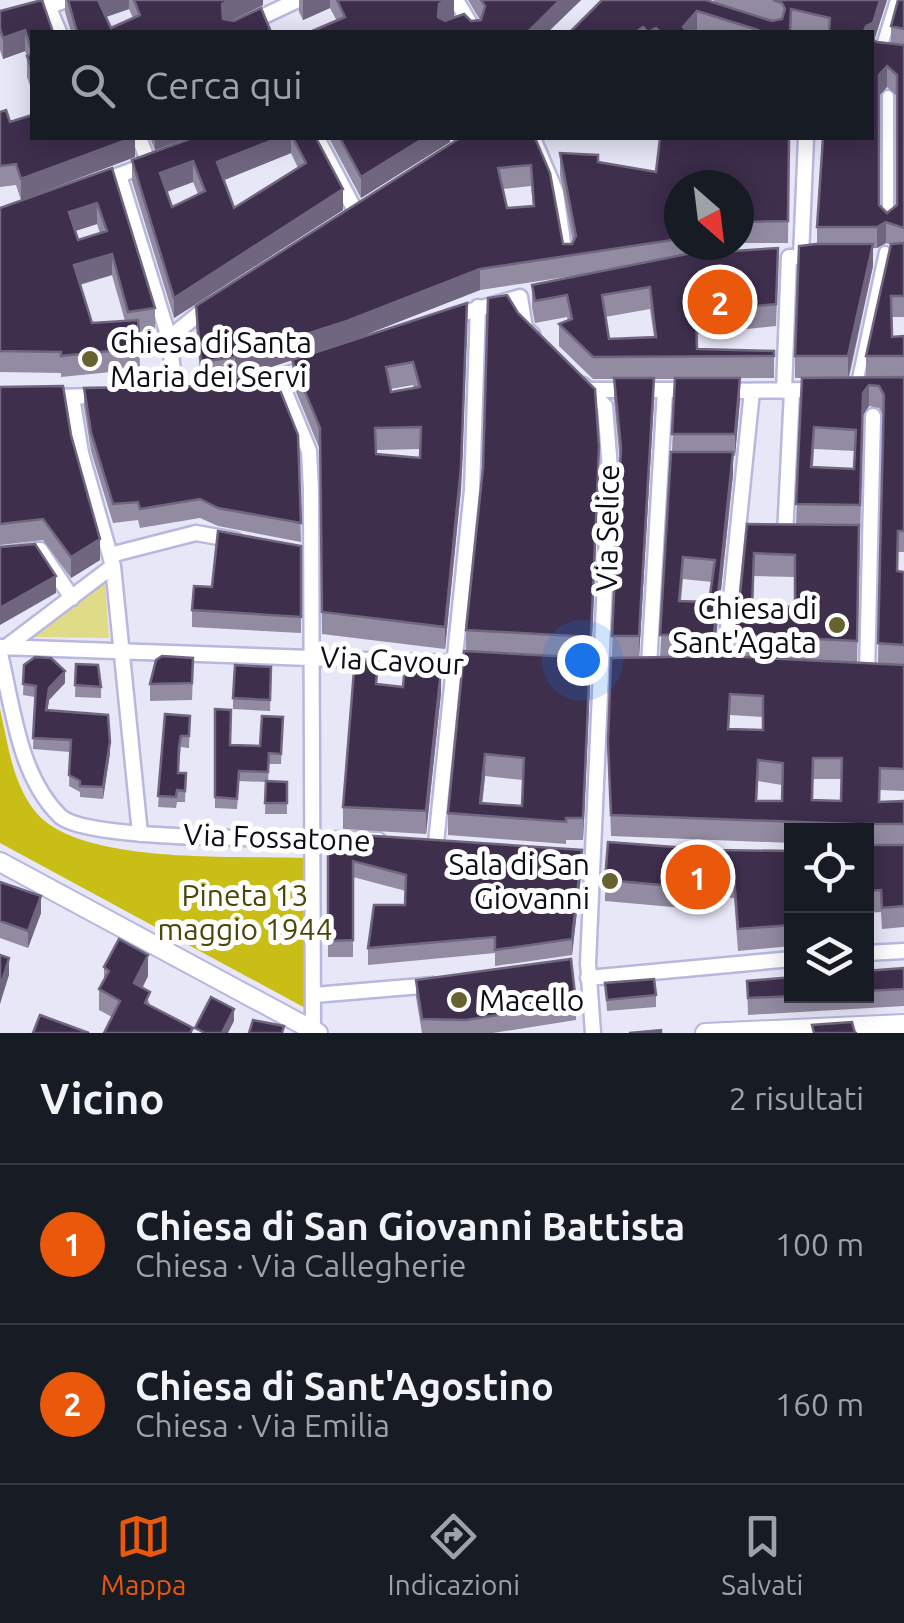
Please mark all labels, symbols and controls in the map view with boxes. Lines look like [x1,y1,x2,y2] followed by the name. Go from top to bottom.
[30,30,874,140] search box
[65,58,120,113] icon: search
[145,64,303,106] text: Cerca qui
[664,170,754,260] north arrow
[688,264,752,340] pin: 2
[110,325,312,393] place label: Chiesa di Santa Maria dei Servi
[79,348,101,370] marker: Chiesa di Santa Maria dei Servi
[589,464,625,592] street label: Via Selice
[672,591,817,659] place label: Chiesa di Sant'Agata
[826,614,848,636] marker: Chiesa di Sant'Agata
[557,635,608,686] your location
[319,639,465,681] street label: Via Cavour
[183,817,371,857] street label: Via Fossatone
[784,823,874,1003] map controls
[784,823,874,913] button: locate
[666,840,730,914] pin: 1
[449,847,590,915] place label: Sala di San Giovanni
[599,870,621,892] marker: Sala di San Giovanni
[157,878,333,946] park label: Pineta 13 maggio 1944
[784,913,874,1003] button: layers
[479,983,584,1017] place label: Macello
[448,989,470,1011] marker: Macello
[40,1075,165,1122] text: Vicino
[729,1080,864,1116] text: 2 risultati
[135,1205,685,1247] text: Chiesa di San Giovanni Battista
[63,1226,82,1262] text: 1
[775,1226,864,1262] text: 100 m
[135,1247,467,1283] text: Chiesa · Via Callegherie
[135,1365,554,1407] text: Chiesa di Sant'Agostino
[63,1386,82,1422] text: 2
[775,1386,864,1422] text: 160 m
[135,1407,390,1443] text: Chiesa · Via Emilia
[101,1509,186,1600] tab: Mappa
[388,1509,520,1600] tab: Indicazioni
[721,1509,803,1600] tab: Salvati

